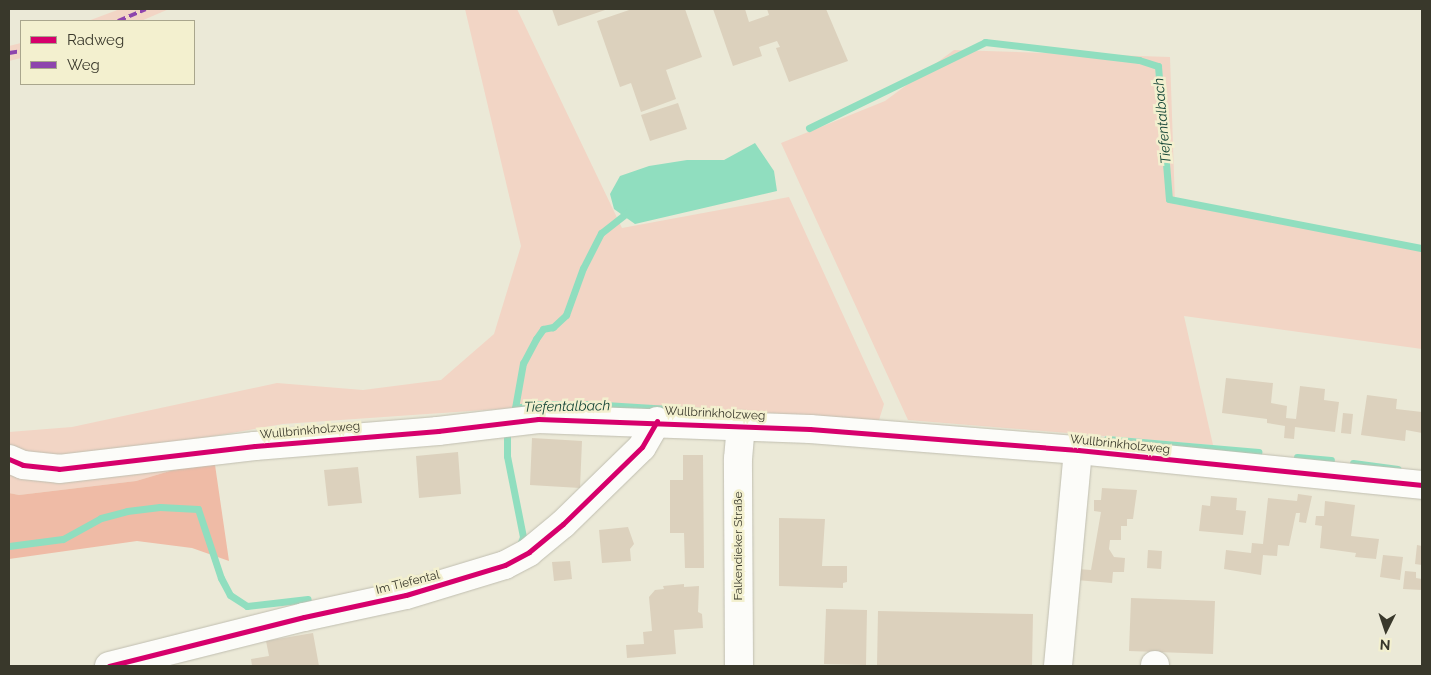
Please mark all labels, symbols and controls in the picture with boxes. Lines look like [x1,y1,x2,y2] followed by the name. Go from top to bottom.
[20,20,195,85] legend
[67,31,124,49] text: Radweg
[67,56,100,74] text: Weg
[1150,77,1174,165] water label: Tiefentalbach
[524,397,610,415] water label: Tiefentalbach
[664,404,766,424] street label: Wullbrinkholzweg
[259,419,361,443] street label: Wullbrinkholzweg
[1069,433,1171,457] street label: Wullbrinkholzweg
[732,491,746,601] street label: Falkendieker Straße
[374,568,442,598] street label: Im Tiefental
[1361,605,1411,655] north arrow
[1379,637,1391,653] text: N

